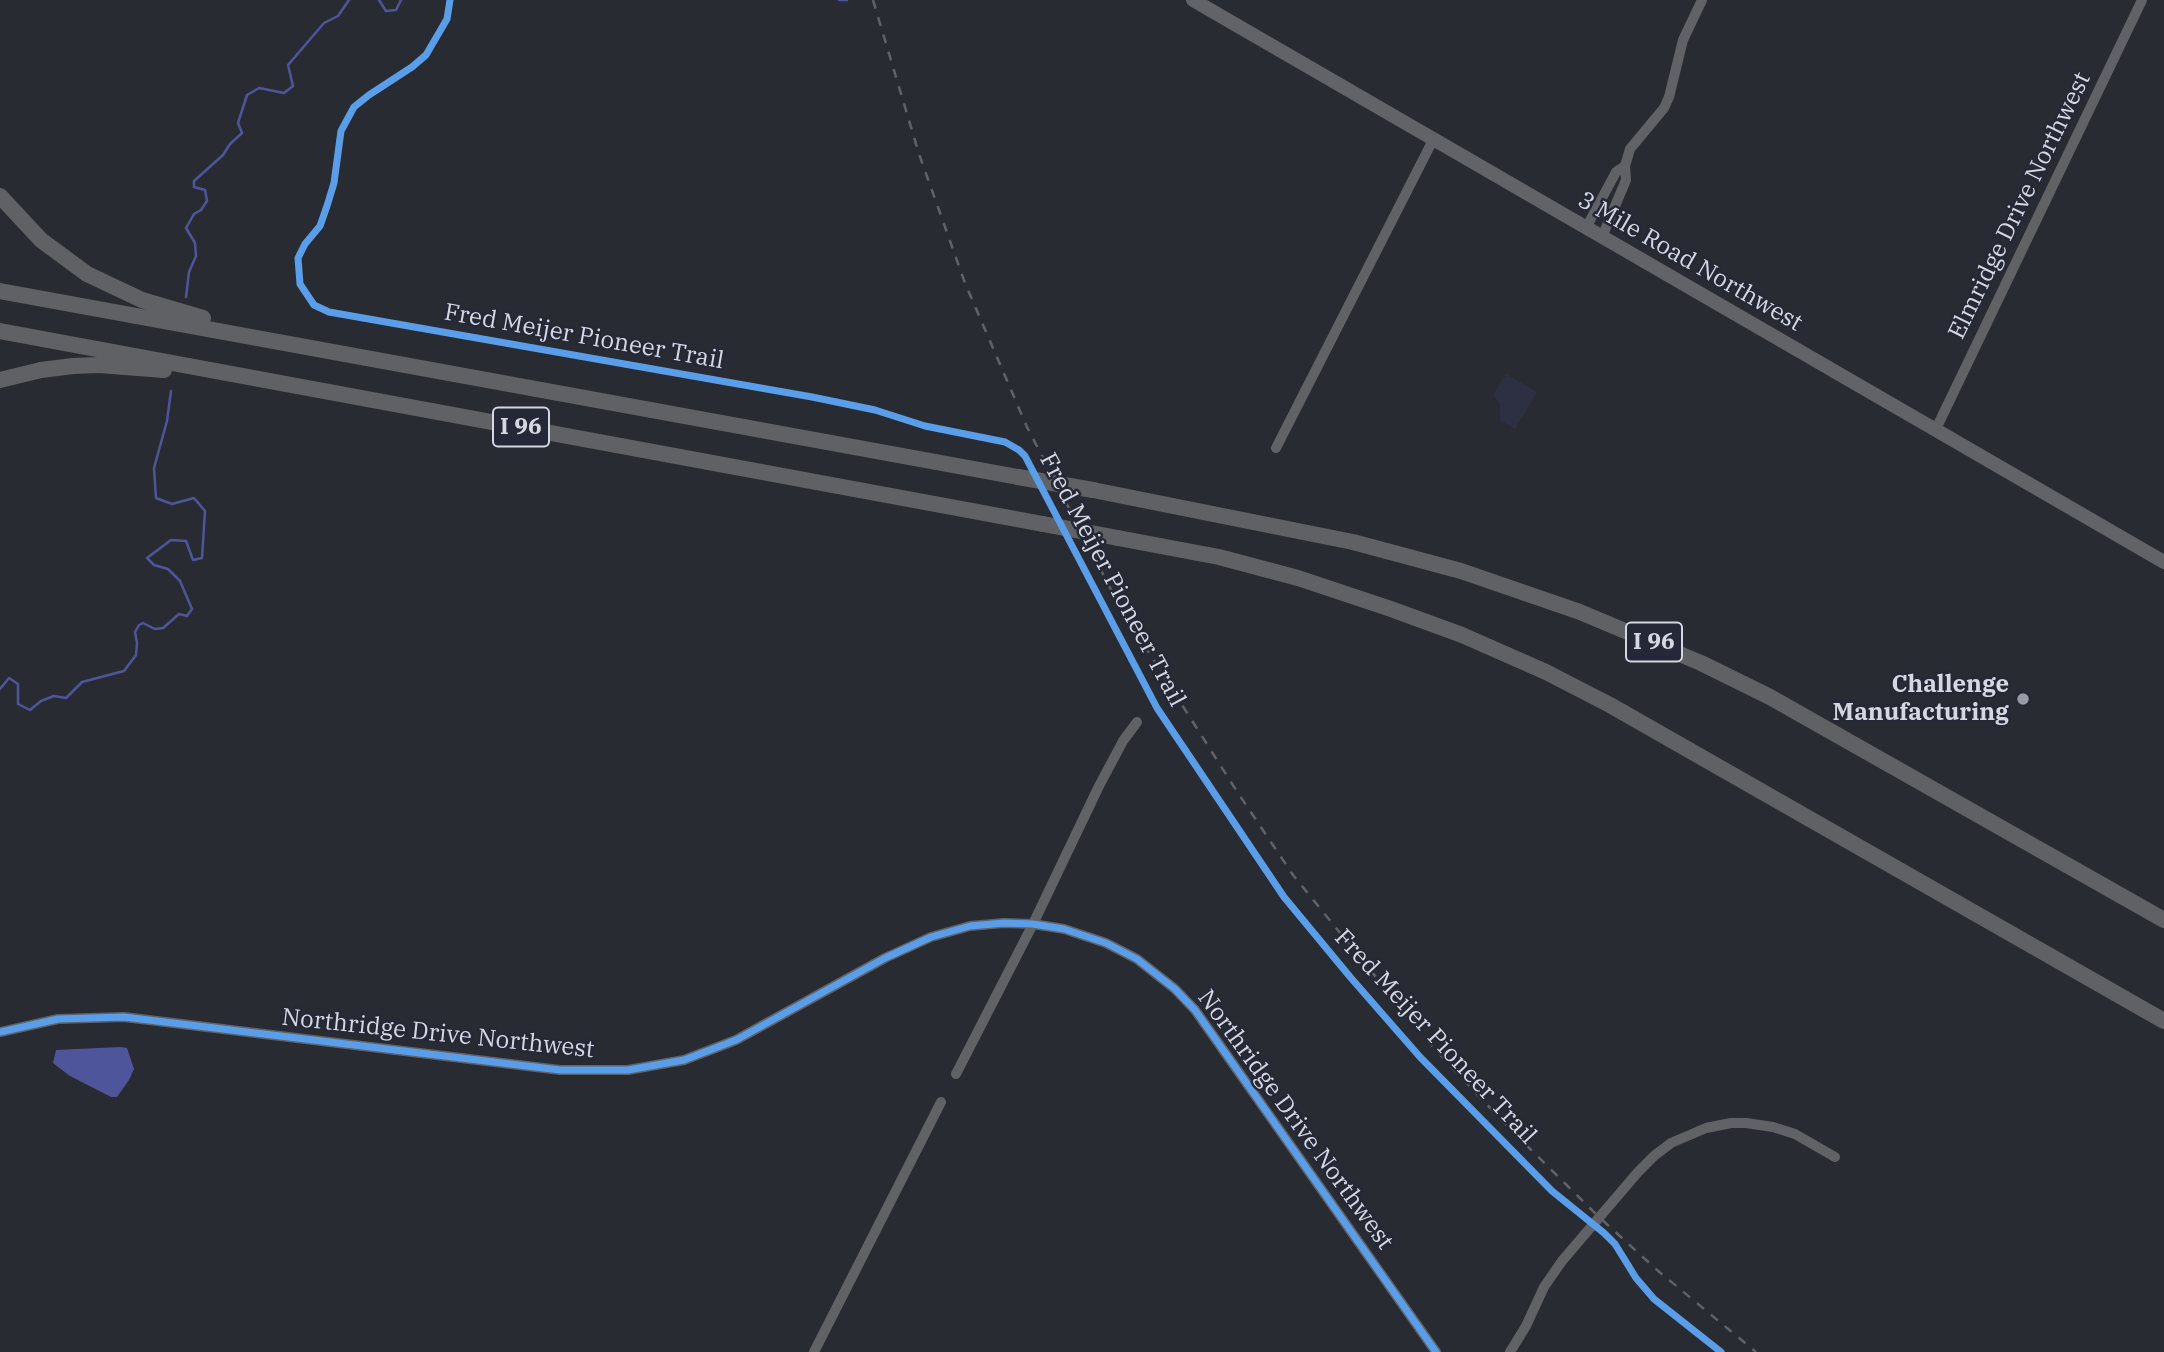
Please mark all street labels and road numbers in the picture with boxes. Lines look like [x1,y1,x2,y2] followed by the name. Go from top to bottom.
[1943,68,2097,344] street label: Elmridge Drive Northwest
[1573,186,1807,338] street label: 3 Mile Road Northwest
[442,298,726,376] street label: Fred Meijer Pioneer Trail
[493,408,549,446] road number: I 96
[1033,448,1191,712] street label: Fred Meijer Pioneer Trail
[1626,622,1682,662] road number: I 96
[1328,924,1542,1150] street label: Fred Meijer Pioneer Trail
[1191,984,1399,1256] street label: Northridge Drive Northwest
[280,1003,596,1065] street label: Northridge Drive Northwest

